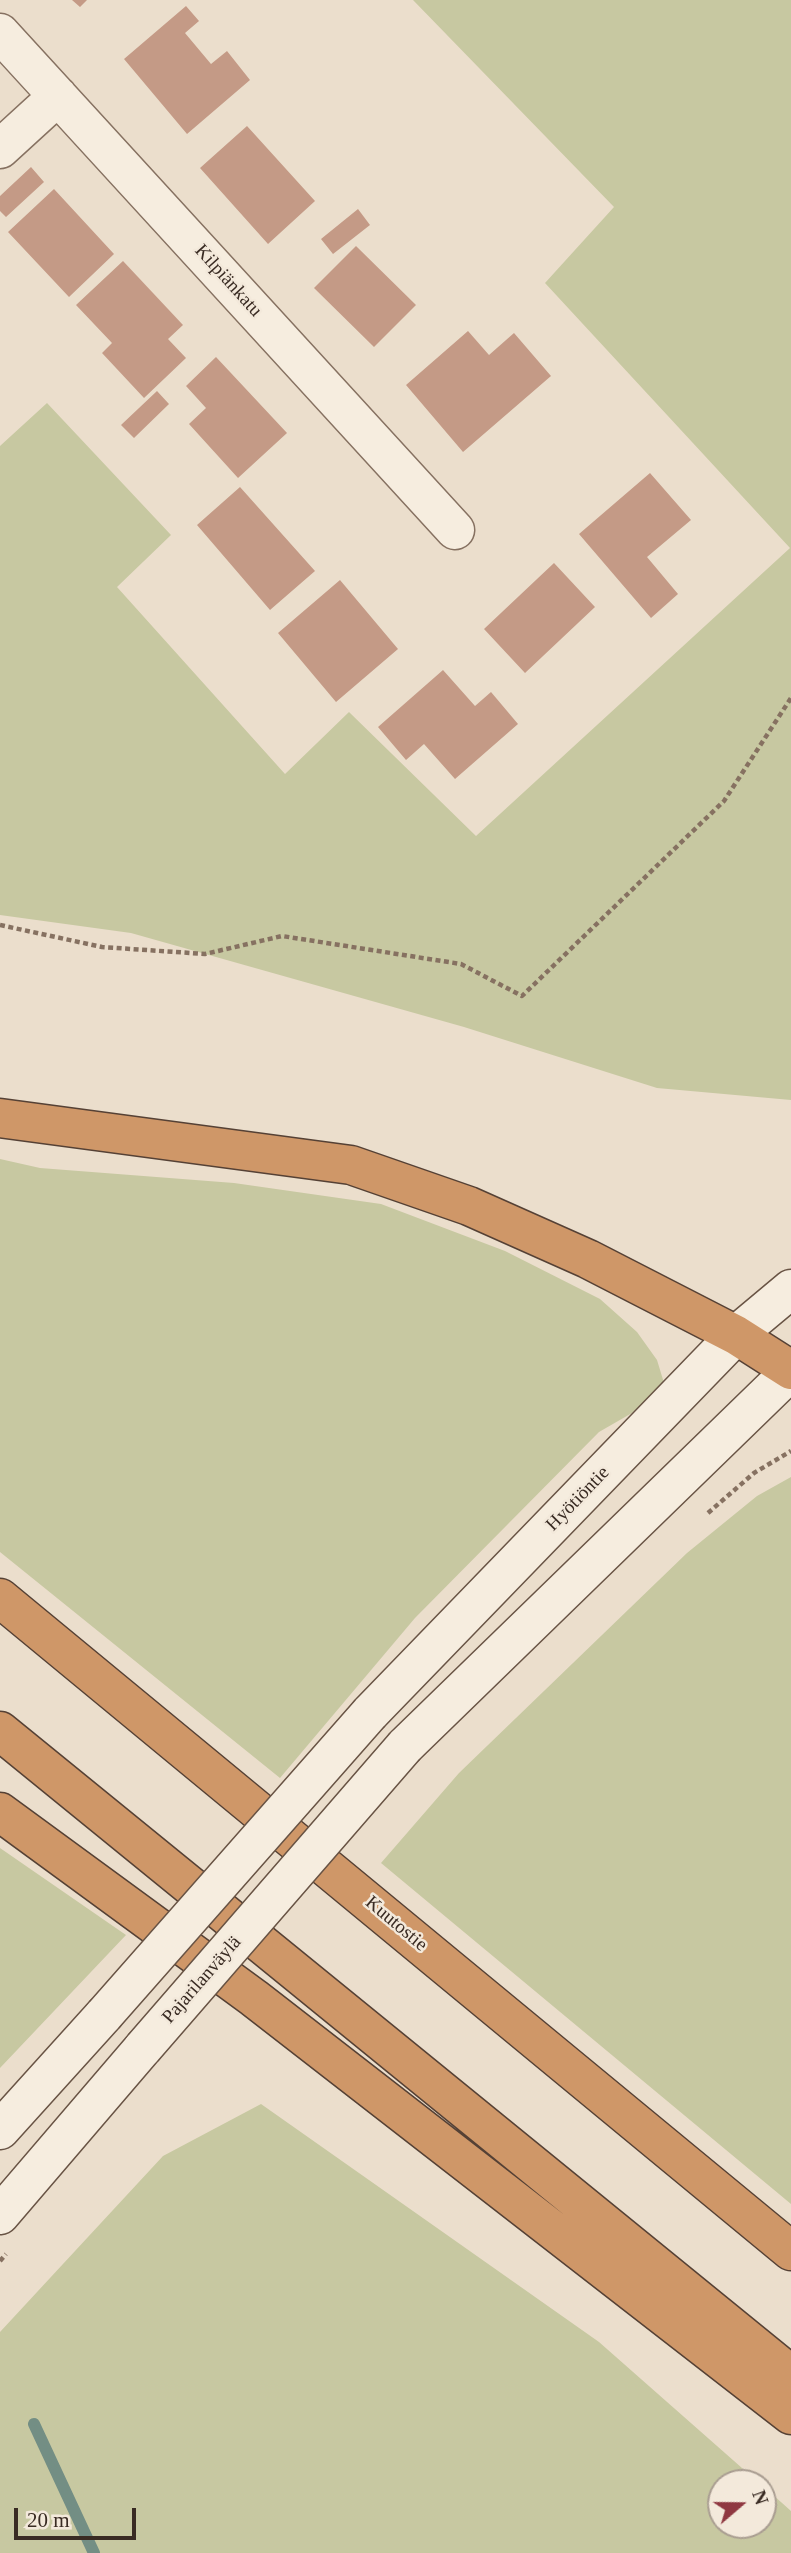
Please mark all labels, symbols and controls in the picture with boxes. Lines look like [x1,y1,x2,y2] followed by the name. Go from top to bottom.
[190,240,266,322] street label: Kilpiänkatu
[542,1462,614,1536] street label: Hyötiöntie
[360,1892,432,1956] street label: Kuutostie
[158,1932,246,2028] street label: Pajarilanväylä
[707,2469,777,2539] north arrow
[748,2487,773,2507] text: N
[18,2494,140,2538] scale bar
[27,2508,70,2532] text: 20 m

